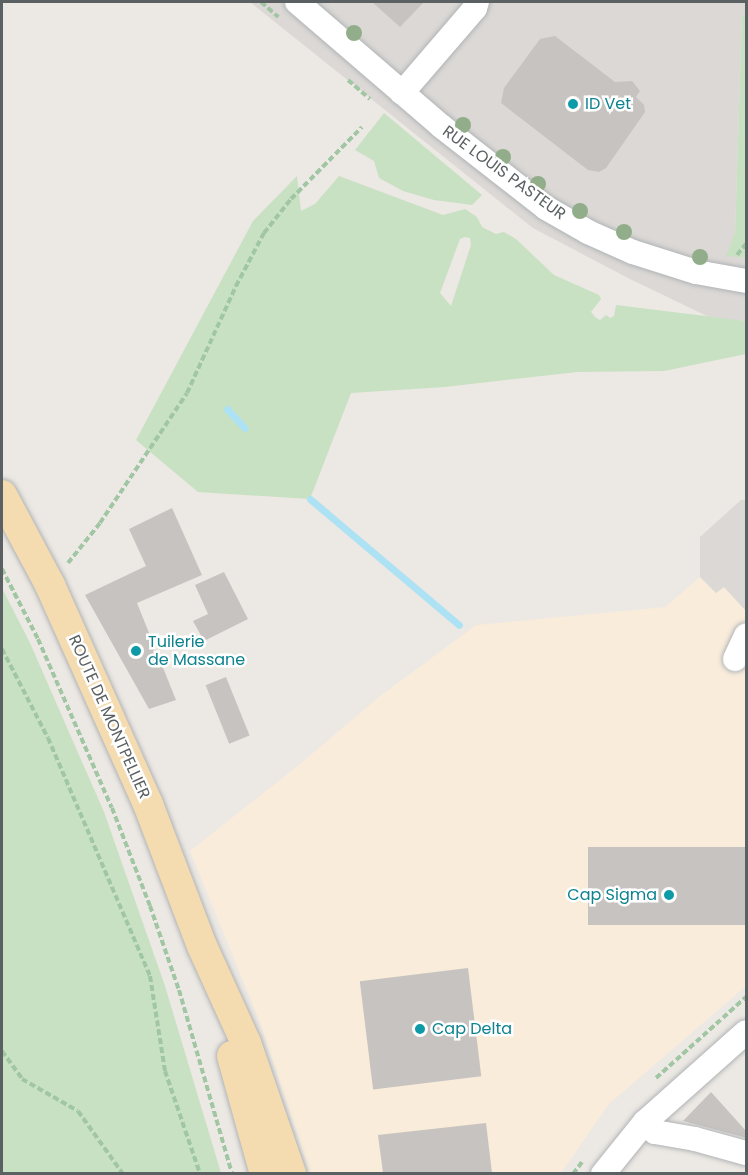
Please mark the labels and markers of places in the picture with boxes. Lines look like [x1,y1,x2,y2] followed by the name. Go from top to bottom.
[585,94,631,114] place label: ID Vet
[566,97,580,111] marker: ID Vet
[148,632,245,670] place label: Tuilerie de Massane
[129,644,143,658] marker: Tuilerie de Massane
[567,885,657,905] place label: Cap Sigma
[662,888,676,902] marker: Cap Sigma
[432,1019,512,1039] place label: Cap Delta
[413,1022,427,1036] marker: Cap Delta

